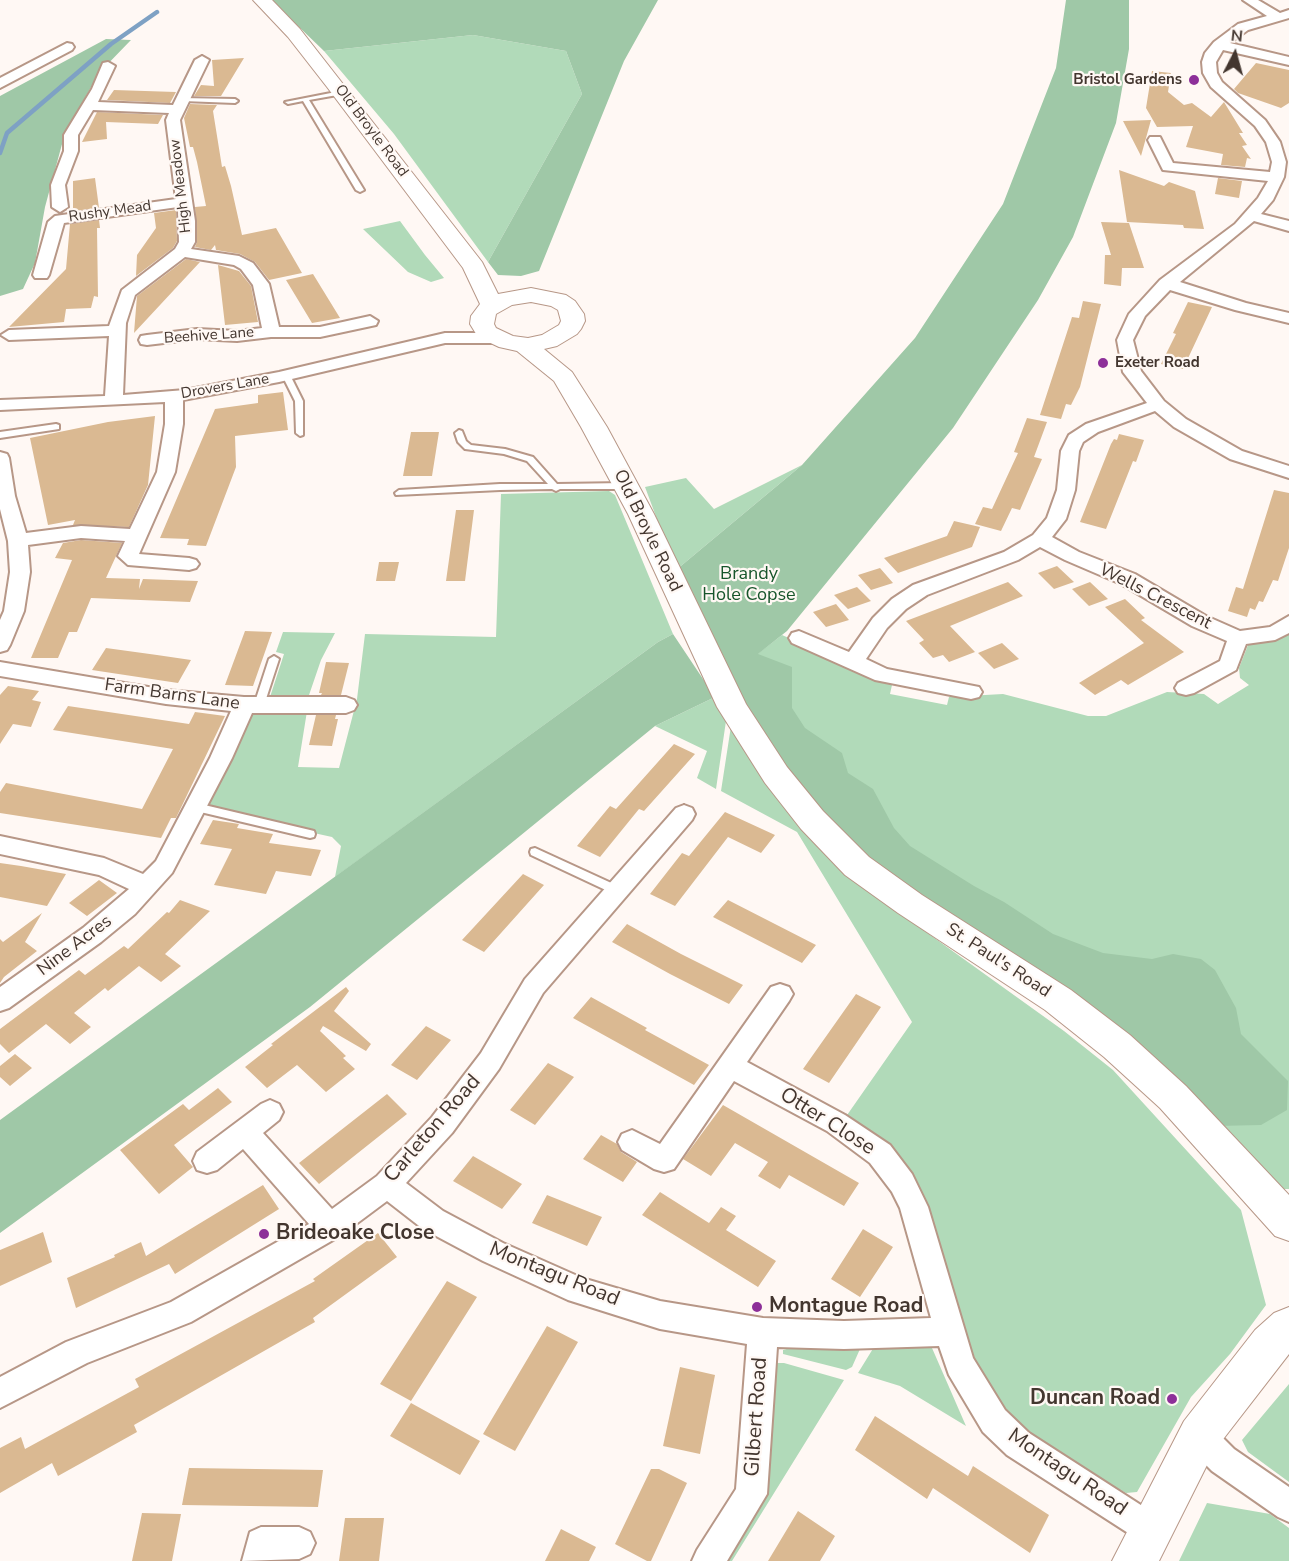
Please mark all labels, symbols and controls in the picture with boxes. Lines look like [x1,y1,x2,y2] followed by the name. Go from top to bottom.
[1205,24,1265,84] north arrow
[1230,25,1244,48] text: N
[1073,71,1182,89] place label: Bristol Gardens
[1187,73,1201,87] marker: Bristol Gardens
[330,81,412,181] street label: Old Broyle Road
[166,138,196,234] street label: High Meadow
[68,197,152,227] street label: Rushy Mead
[163,324,255,348] street label: Beehive Lane
[1115,354,1200,372] place label: Exeter Road
[1096,356,1110,370] marker: Exeter Road
[180,370,270,404] street label: Drovers Lane
[608,466,686,596] street label: Old Broyle Road
[1095,559,1215,635] street label: Wells Crescent
[702,564,796,606] park label: Brandy Hole Copse
[103,675,241,715] street label: Farm Barns Lane
[33,911,117,981] street label: Nine Acres
[941,919,1055,1003] street label: St. Paul's Road
[379,1070,487,1188] street label: Carleton Road
[775,1083,879,1161] street label: Otter Close
[276,1221,434,1247] place label: Brideoake Close
[257,1227,271,1241] marker: Brideoake Close
[485,1237,623,1313] street label: Montagu Road
[769,1294,923,1320] place label: Montague Road
[750,1300,764,1314] marker: Montague Road
[740,1357,774,1477] street label: Gilbert Road
[1030,1386,1160,1412] place label: Duncan Road
[1165,1392,1179,1406] marker: Duncan Road
[1003,1424,1131,1522] street label: Montagu Road

